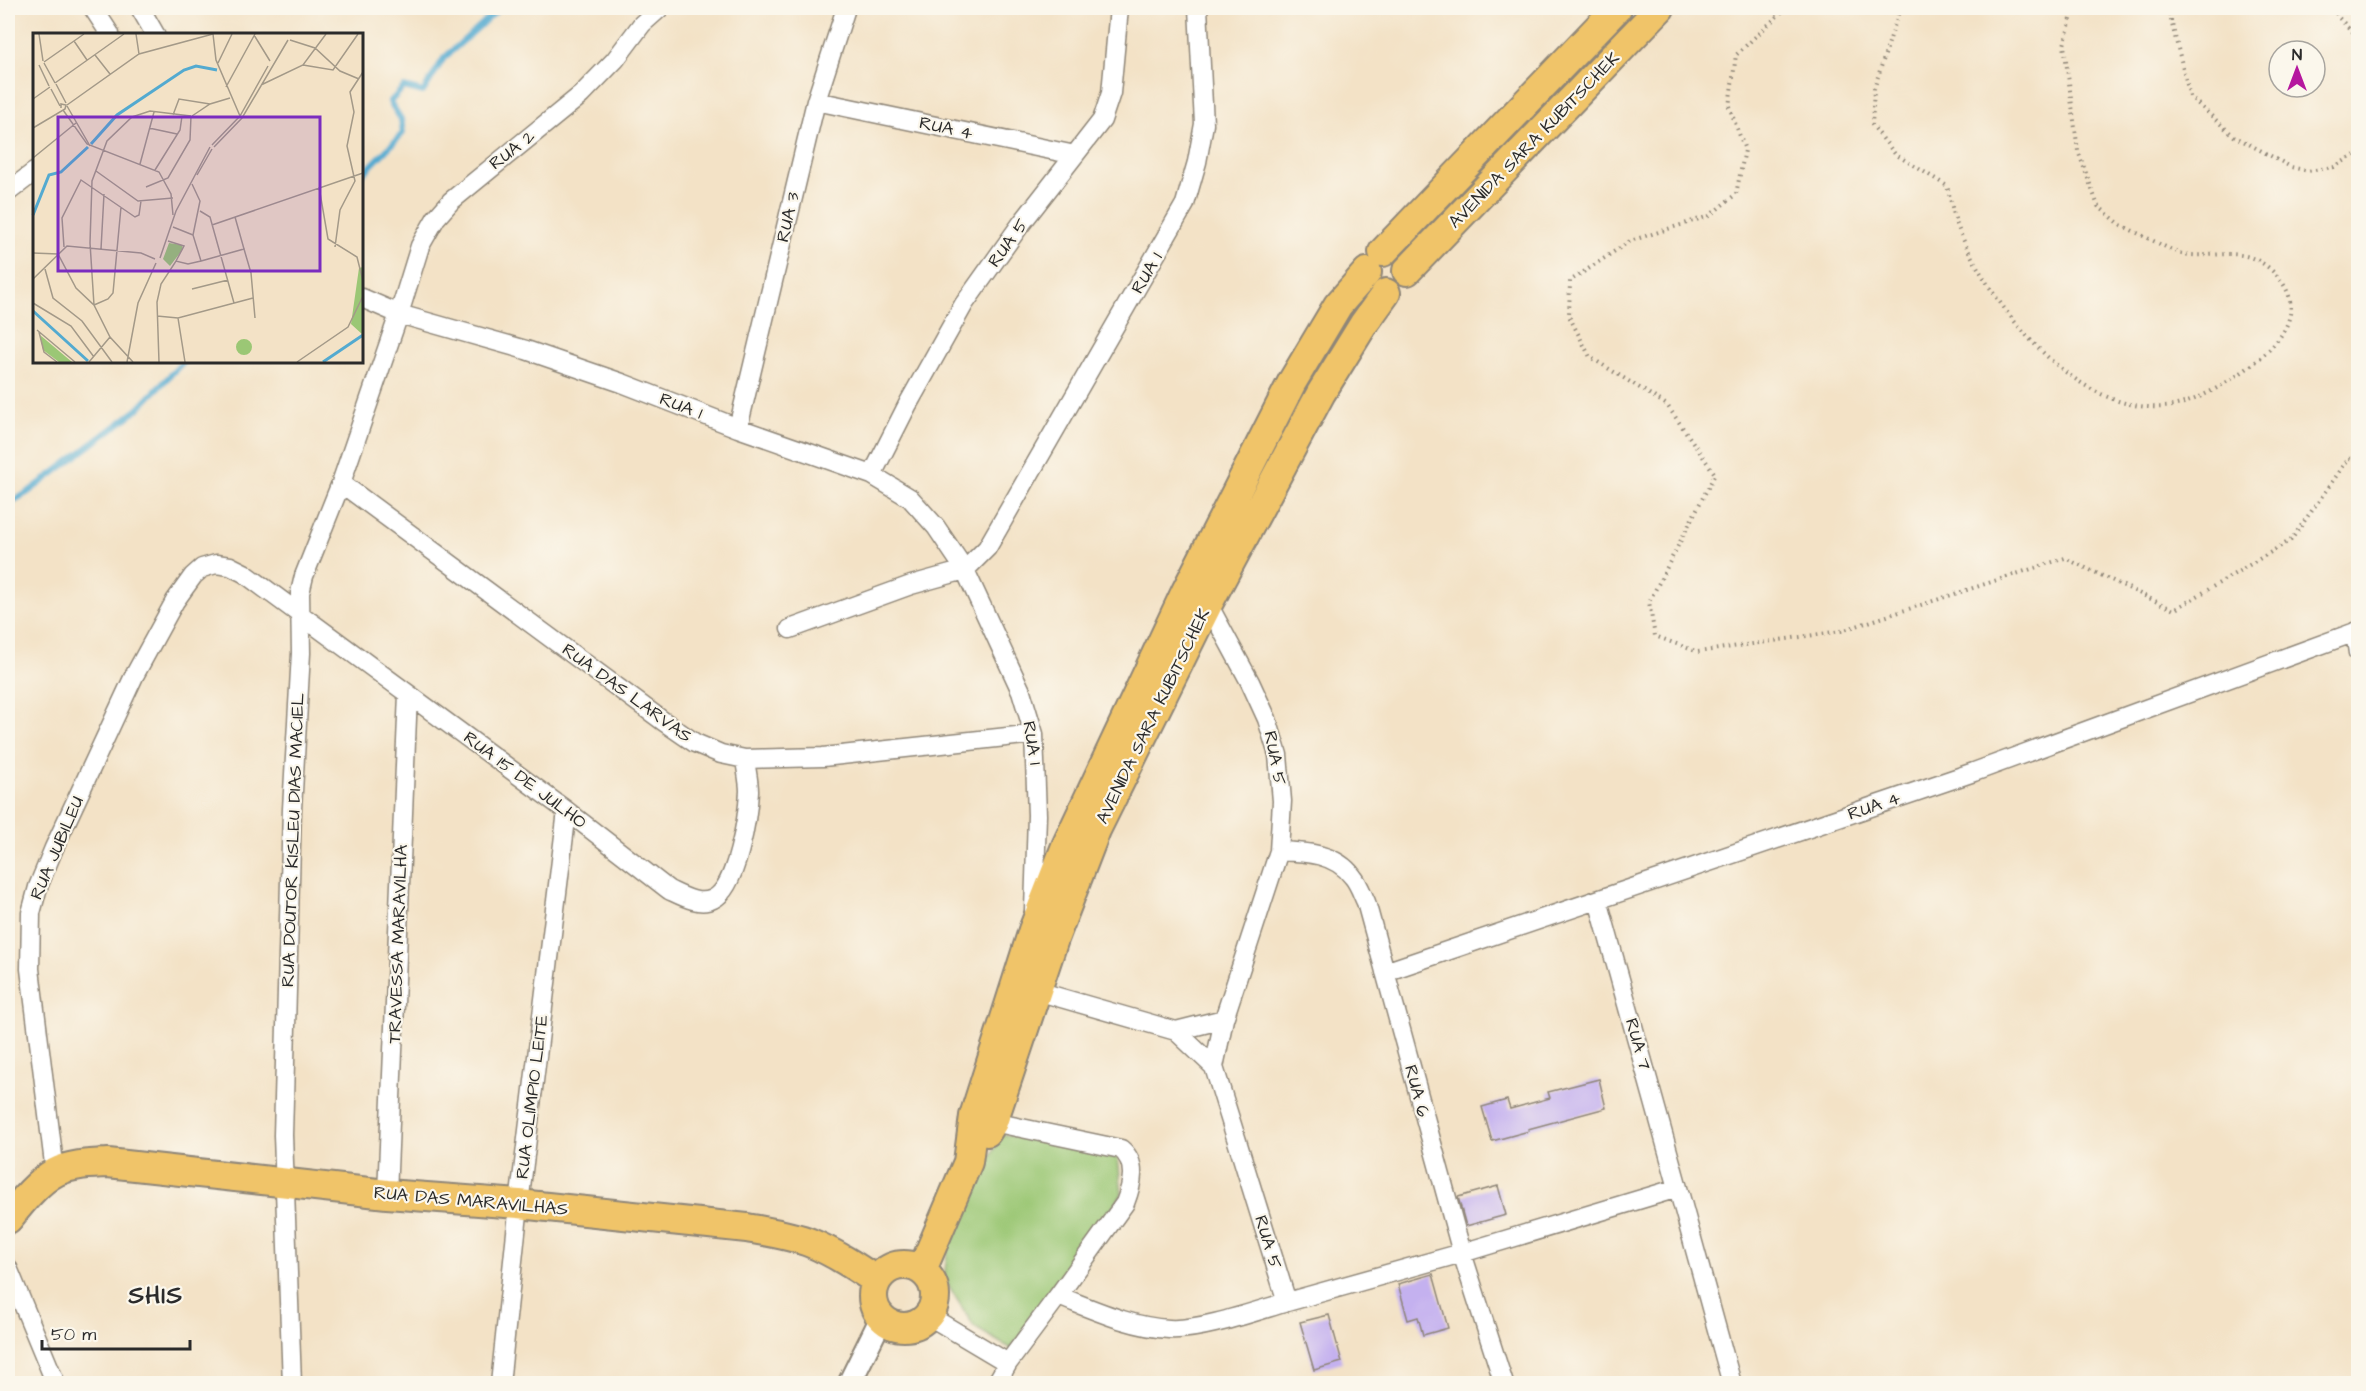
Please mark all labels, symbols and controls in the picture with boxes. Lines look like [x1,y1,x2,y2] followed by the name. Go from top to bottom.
[33,33,363,363] inset map
[2267,39,2327,99] north arrow
[2292,44,2302,66] text: N
[1443,46,1625,234] street label: AVENIDA SARA KUBITSCHEK
[917,110,975,146] street label: RUA 4
[484,124,541,176] street label: RUA 2
[770,189,806,245] street label: RUA 3
[982,213,1034,272] street label: RUA 5
[1125,248,1169,298] street label: RUA 1
[656,386,706,426] street label: RUA 1
[1090,604,1216,828] street label: AVENIDA SARA KUBITSCHEK
[557,637,697,749] street label: RUA DAS LARVAS
[275,692,311,987] street label: RUA DOUTOR KISLEU DIAS MACIEL
[1016,719,1048,767] street label: RUA 1
[458,725,592,835] street label: RUA 15 DE JULHO
[1258,729,1293,787] street label: RUA 5
[1844,785,1904,827] street label: RUA 4
[24,792,90,904] street label: RUA JUBILEU
[382,844,414,1044] street label: TRAVESSA MARAVILHA
[510,1013,555,1180] street label: RUA OLIMPIO LEITE
[1619,1015,1657,1073] street label: RUA 7
[1398,1062,1436,1120] street label: RUA 6
[373,1180,569,1222] street label: RUA DAS MARAVILHAS
[1248,1212,1288,1272] street label: RUA 5
[127,1279,184,1313] district label: SHIS
[42,1313,190,1351] scale bar
[51,1322,96,1347] text: 50 m

